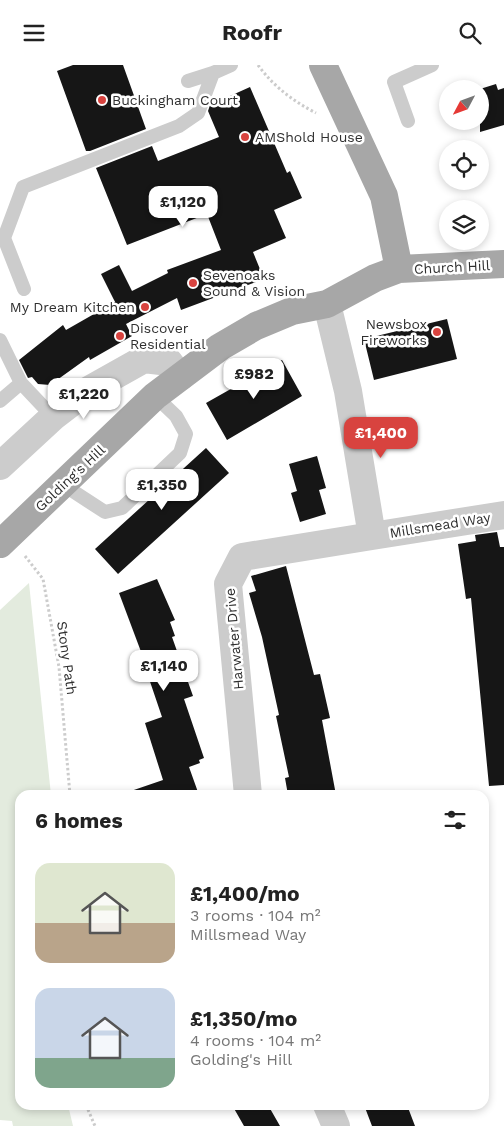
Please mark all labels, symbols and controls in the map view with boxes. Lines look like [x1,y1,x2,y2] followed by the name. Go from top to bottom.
[20,19,48,47] icon: menu
[456,19,484,47] icon: search
[222,20,282,45] text: Roofr
[439,80,489,130] north arrow
[439,80,489,250] map controls
[112,92,238,108] place label: Buckingham Court
[96,94,108,106] marker: Buckingham Court
[255,129,363,145] place label: AMShold House
[239,131,251,143] marker: AMShold House
[439,140,489,190] button: locate
[142,185,224,228] pin: £1,120
[160,192,206,211] text: £1,120
[439,200,489,250] button: layers
[414,257,491,277] street label: Church Hill
[203,267,305,299] place label: Sevenoaks Sound & Vision
[187,277,199,289] marker: Sevenoaks Sound & Vision
[10,299,135,315] place label: My Dream Kitchen
[139,301,151,313] marker: My Dream Kitchen
[361,316,427,348] place label: Newsbox Fireworks
[130,320,206,352] place label: Discover Residential
[431,326,443,338] marker: Newsbox Fireworks
[114,330,126,342] marker: Discover Residential
[224,357,284,400] pin: £982
[234,364,274,383] text: £982
[43,377,125,420] pin: £1,220
[59,384,109,403] text: £1,220
[340,417,422,459] pin: £1,400
[355,423,407,442] text: £1,400
[32,441,109,514] street label: Golding's Hill
[121,469,203,511] pin: £1,350
[137,475,187,494] text: £1,350
[388,509,492,541] street label: Millsmead Way
[222,588,246,690] street label: Harwater Drive
[54,620,80,696] street label: Stony Path
[123,649,205,692] pin: £1,140
[140,656,188,675] text: £1,140
[441,806,469,834] icon: filters
[35,808,123,833] text: 6 homes
[190,881,300,906] text: £1,400/mo
[75,883,135,943] icon: home
[190,906,321,925] text: 3 rooms · 104 m²
[190,925,306,944] text: Millsmead Way
[190,1006,297,1031] text: £1,350/mo
[75,1008,135,1068] icon: home
[190,1031,321,1050] text: 4 rooms · 104 m²
[190,1050,292,1069] text: Golding's Hill

